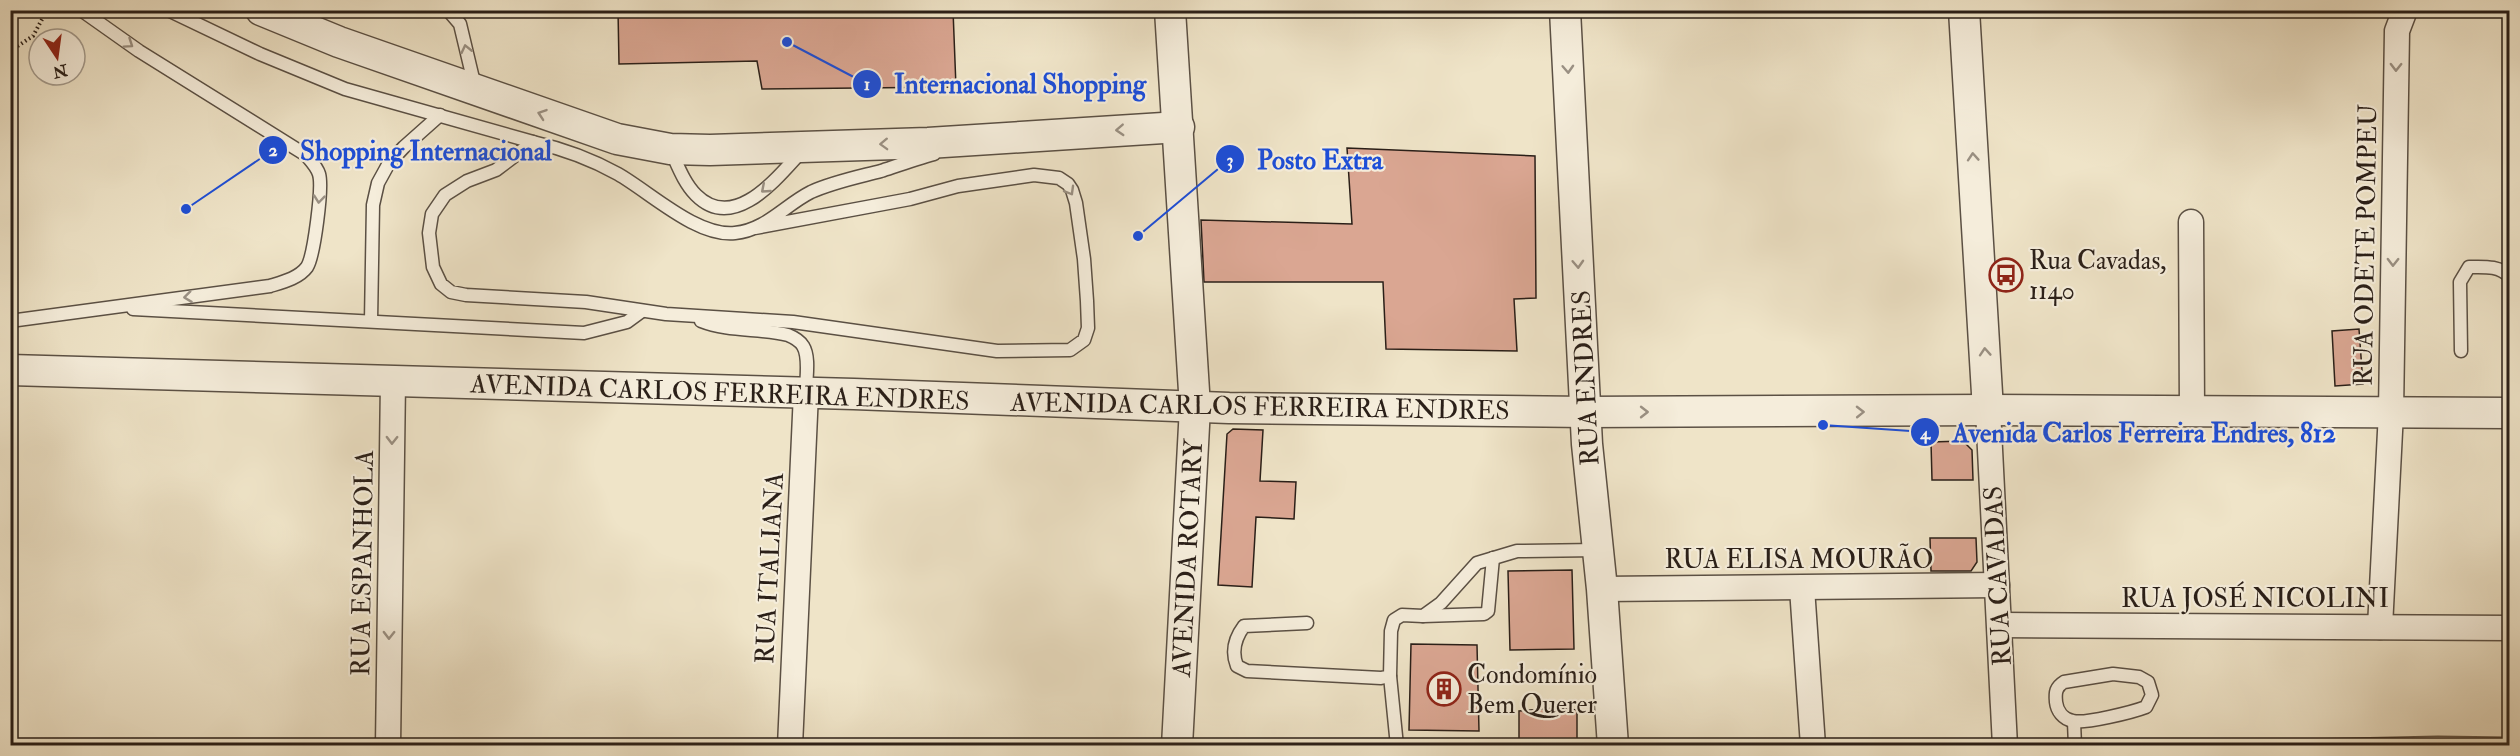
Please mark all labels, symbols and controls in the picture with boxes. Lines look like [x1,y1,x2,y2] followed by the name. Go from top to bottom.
[27,27,87,87] north arrow
[122,37,133,48] one-way arrow
[460,44,473,54] one-way arrow
[50,59,70,82] text: N
[852,61,1158,106] callout: Internacional Shopping
[2390,63,2402,72] one-way arrow
[1562,64,1575,73] one-way arrow
[894,68,1148,102] text: Internacional Shopping
[864,73,870,96] text: 1
[2348,104,2384,386] street label: RUA ODETE POMPEU
[537,108,548,121] one-way arrow
[1116,124,1125,137] one-way arrow
[258,128,564,173] callout: Shopping Internacional
[300,135,553,169] text: Shopping Internacional
[1215,137,1395,182] callout: Posto Extra
[879,138,888,151] one-way arrow
[268,139,278,162] text: 2
[1257,144,1384,177] text: Posto Extra
[1227,149,1234,172] text: 3
[1966,153,1979,162] one-way arrow
[761,182,772,193] one-way arrow
[1063,185,1074,195] one-way arrow
[313,195,326,204] one-way arrow
[2029,245,2167,307] place label: Rua Cavadas, 1140
[1988,257,2024,293] bus stop icon: Rua Cavadas, 1140
[2387,258,2399,267] one-way arrow
[1571,259,1584,268] one-way arrow
[1565,289,1607,467] street label: RUA ENDRES
[183,290,193,303] one-way arrow
[1978,347,1991,356] one-way arrow
[469,368,970,418] street label: AVENIDA CARLOS FERREIRA ENDRES
[1009,387,1510,427] street label: AVENIDA CARLOS FERREIRA ENDRES
[1640,406,1649,418] one-way arrow
[1856,406,1865,418] one-way arrow
[1910,410,2348,455] callout: Avenida Carlos Ferreira Endres, 812
[1951,417,2336,450] text: Avenida Carlos Ferreira Endres, 812
[1919,422,1931,445] text: 4
[386,435,398,444] one-way arrow
[1166,437,1210,679] street label: AVENIDA ROTARY
[345,449,381,676] street label: RUA ESPANHOLA
[749,471,791,665] street label: RUA ITALIANA
[1977,485,2019,667] street label: RUA CAVADAS
[1665,543,1934,576] street label: RUA ELISA MOURÃO
[2121,581,2389,615] street label: RUA JOSÉ NICOLINI
[383,630,396,639] one-way arrow
[1467,659,1597,721] place label: Condomínio Bem Querer
[1426,671,1462,707] building icon: Condomínio Bem Querer

